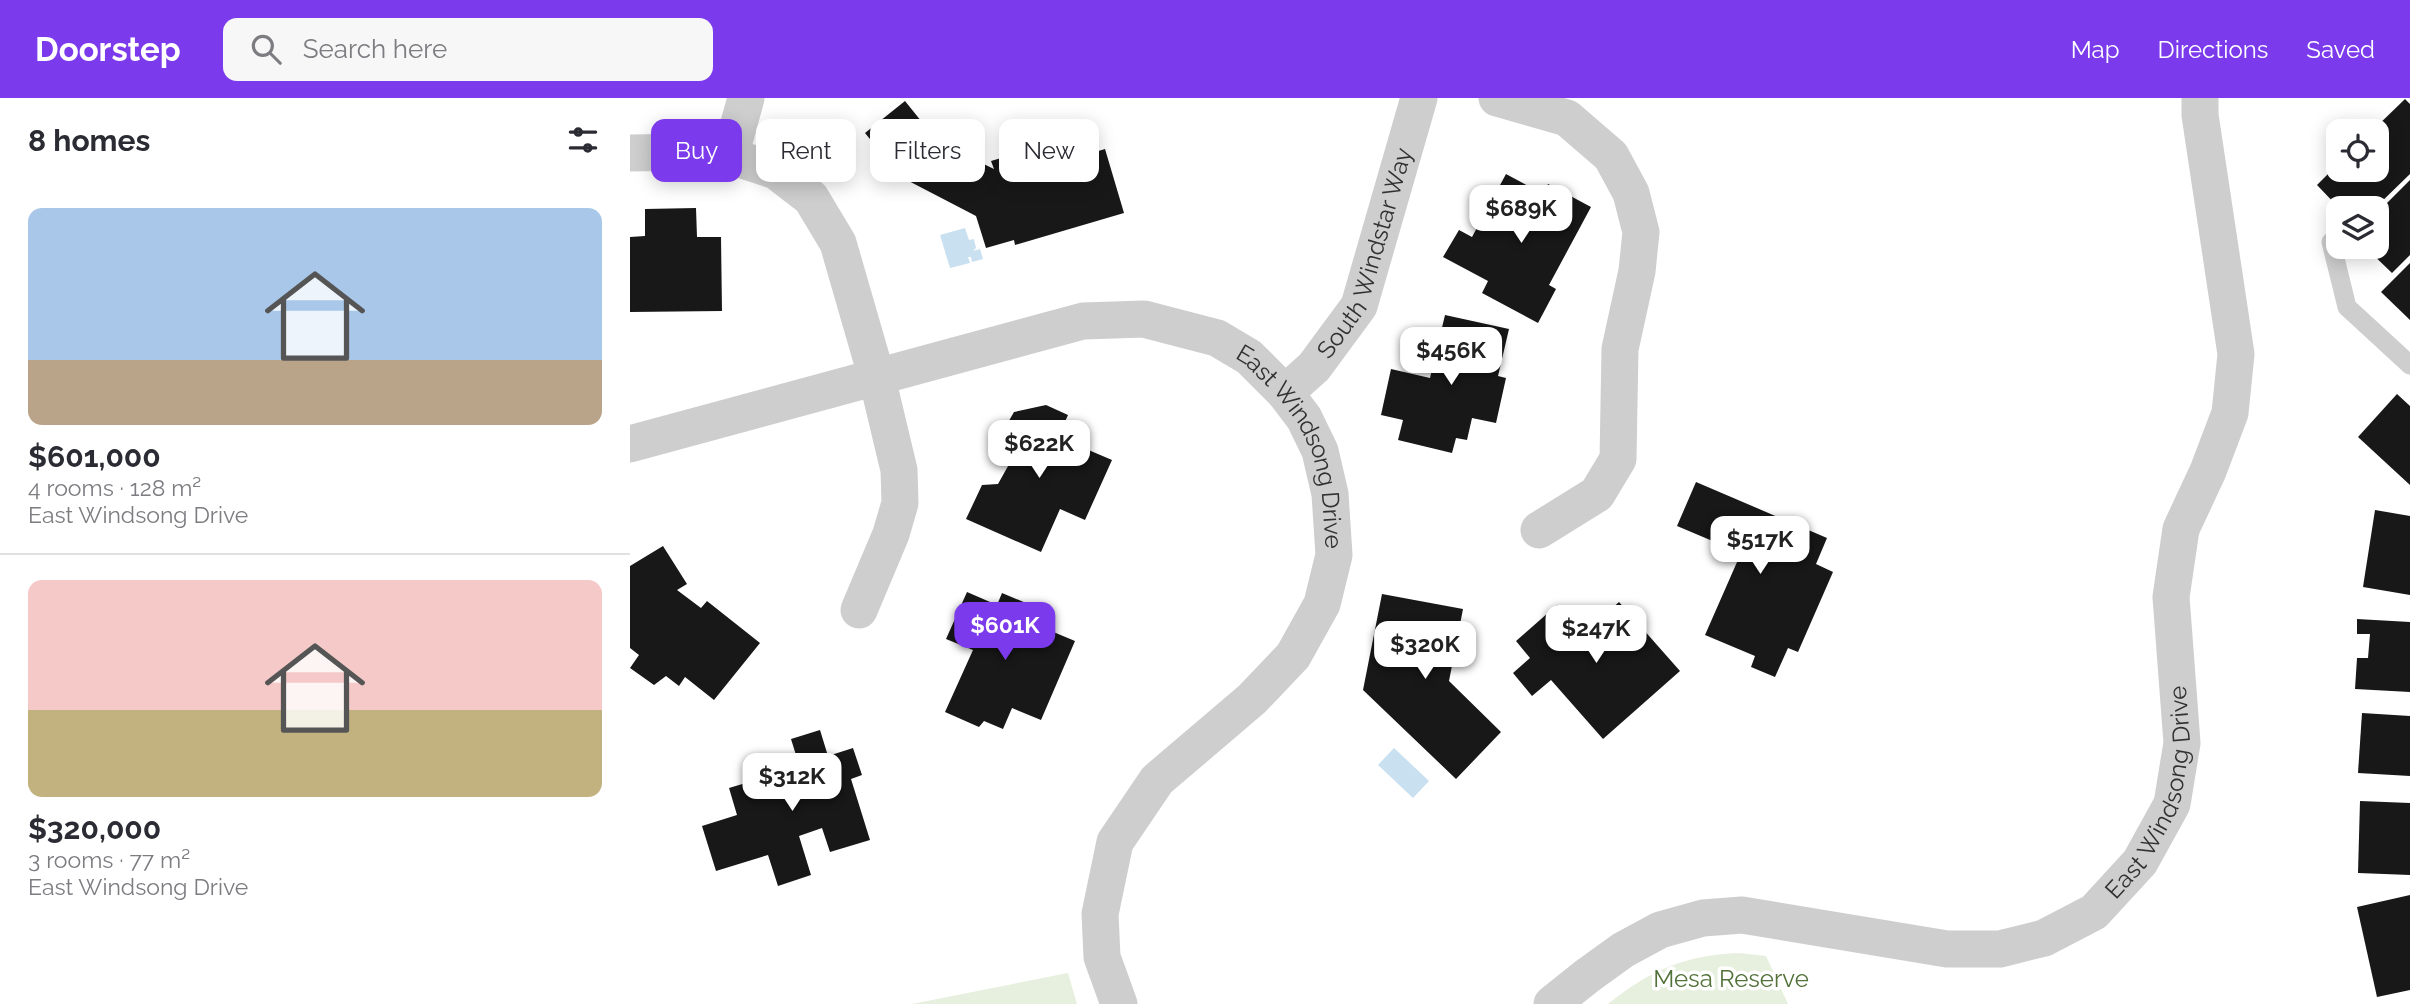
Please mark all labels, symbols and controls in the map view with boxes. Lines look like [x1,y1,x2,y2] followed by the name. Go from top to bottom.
[223,18,713,81] search box
[35,30,181,69] text: Doorstep
[247,30,285,68] icon: search
[303,34,447,64] text: Search here
[2071,35,2120,64] text: Map
[2158,35,2268,64] text: Directions
[2306,35,2375,64] text: Saved
[651,119,742,182] chip: Buy
[756,119,856,182] chip: Rent
[870,119,985,182] chip: Filters
[999,119,1099,182] chip: New
[2326,119,2389,259] map controls
[2326,119,2389,182] button: locate
[564,121,602,159] icon: filters
[28,123,150,158] text: 8 homes
[1311,144,1418,364] street label: South Windstar Way
[1472,186,1570,245] pin: $689K
[1485,194,1557,221] text: $689K
[2326,196,2389,259] button: layers
[252,253,378,379] icon: home
[1402,328,1500,387] pin: $456K
[1416,336,1486,363] text: $456K
[1231,338,1349,550] street label: East Windsong Drive
[990,420,1088,480] pin: $622K
[1004,429,1074,456] text: $622K
[28,439,161,474] text: $601,000
[28,474,201,501] text: 4 rooms · 128 m²
[28,501,248,528] text: East Windsong Drive
[1711,517,1809,576] pin: $517K
[1727,525,1793,552] text: $517K
[956,602,1054,662] pin: $601K
[1547,606,1645,665] pin: $247K
[970,611,1040,638] text: $601K
[1562,614,1630,641] text: $247K
[1376,622,1474,681] pin: $320K
[252,625,378,751] icon: home
[1390,630,1460,657] text: $320K
[2099,685,2196,904] street label: East Windsong Drive
[743,754,841,813] pin: $312K
[758,762,826,789] text: $312K
[28,811,161,846] text: $320,000
[28,846,190,873] text: 3 rooms · 77 m²
[28,873,248,900] text: East Windsong Drive
[1653,964,1809,993] park label: Mesa Reserve

